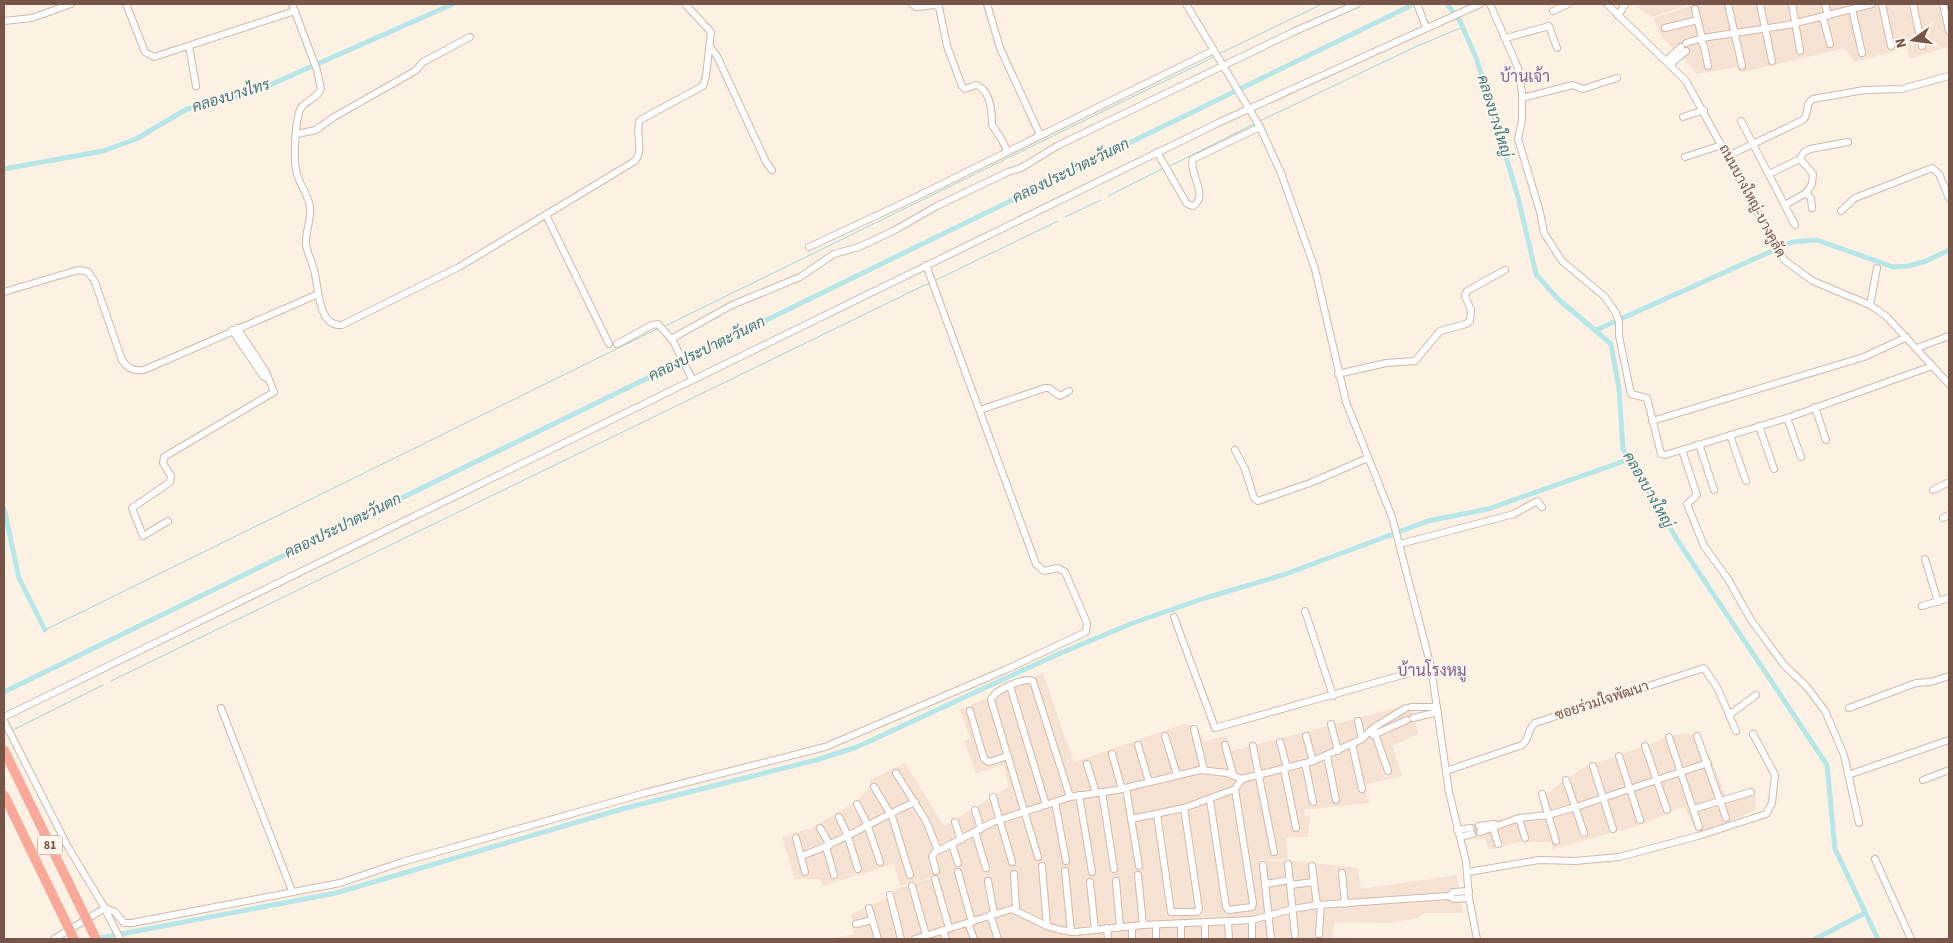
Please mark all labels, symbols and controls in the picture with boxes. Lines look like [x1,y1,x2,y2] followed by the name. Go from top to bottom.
[1888,15,1938,65] north arrow
[1891,36,1912,50] text: N
[1500,66,1550,88] district label: บ้านเจ้า
[1472,72,1517,161] water label: คลองบางใหญ่
[190,74,273,118] water label: คลองบางไทร
[1009,134,1133,208] water label: คลองประปาตะวันตก
[1714,141,1790,261] street label: ถนนบางใหญ่-บางคูลัด
[645,312,769,386] water label: คลองประปาตะวันตก
[1618,448,1679,533] water label: คลองบางใหญ่
[281,489,405,563] water label: คลองประปาตะวันตก
[1397,659,1467,682] district label: บ้านโรงหมู
[1552,676,1652,726] street label: ซอยร่วมใจพัฒนา
[38,836,62,854] road number: 81

